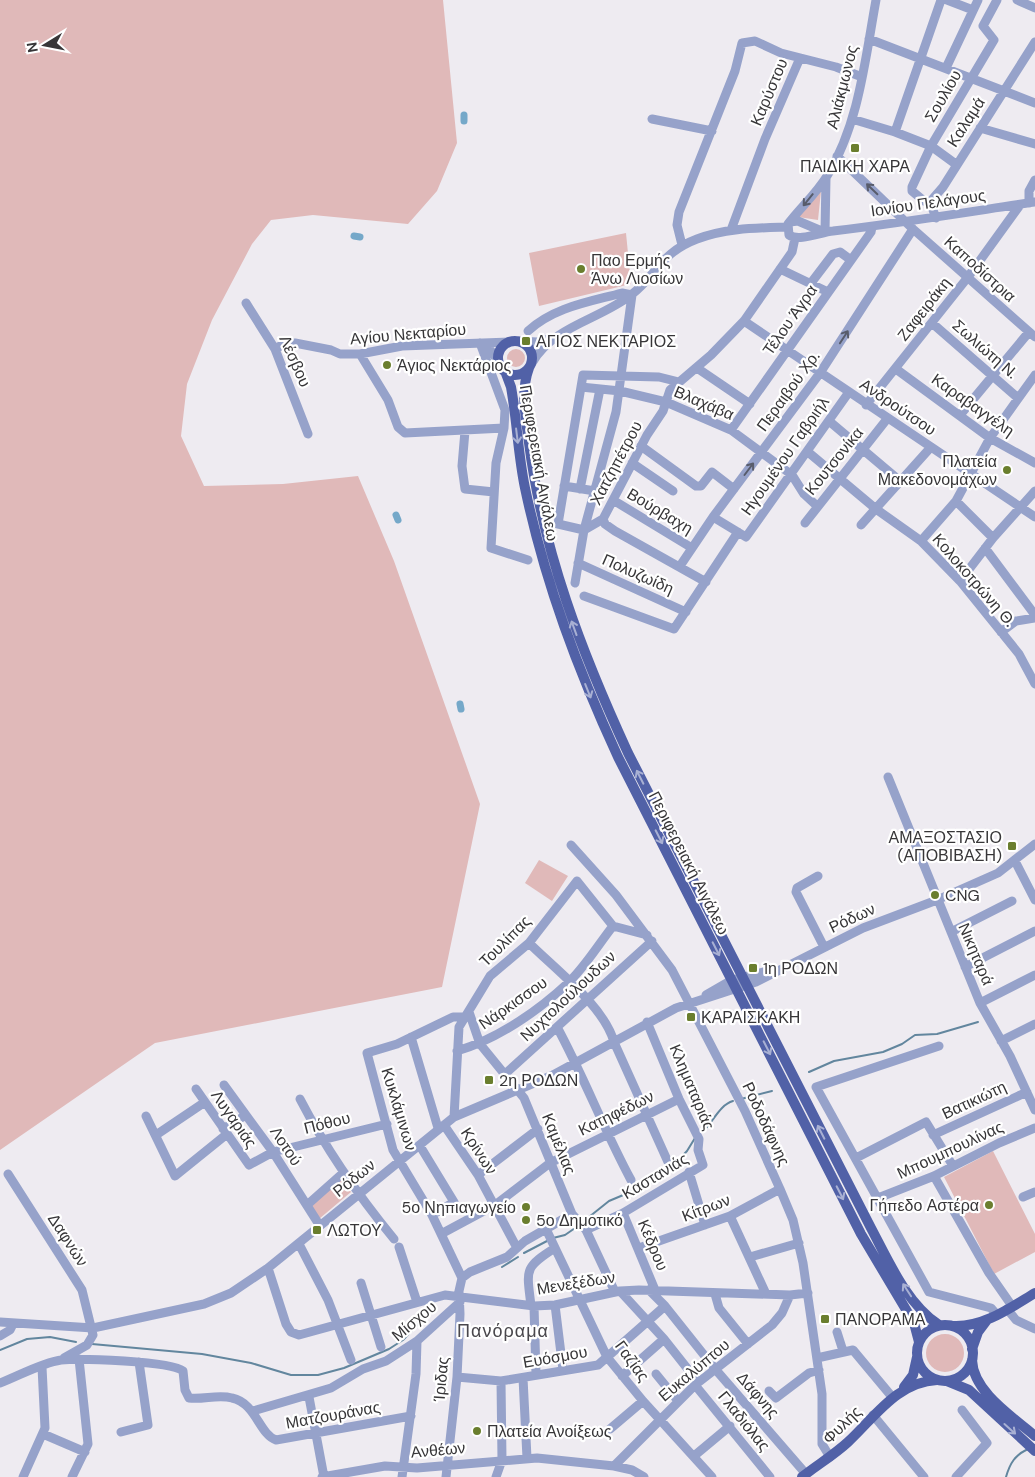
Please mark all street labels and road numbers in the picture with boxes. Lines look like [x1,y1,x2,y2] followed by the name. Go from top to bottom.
[821,43,863,131] street label: Αλιάκμωνος
[745,55,793,129] street label: Καρύστου
[920,66,966,126] street label: Σουλίου
[942,93,990,151] street label: Καλαμά
[869,184,987,221] street label: Ιονίου Πελάγους
[940,231,1020,307] street label: Καποδίστρια
[893,273,955,345] street label: Ζαφειράκη
[758,281,822,359] street label: Τέλου Άγρα
[948,315,1022,383] street label: Σωλιώτη Ν.
[349,318,467,350] street label: Αγίου Νεκταρίου
[274,332,316,390] street label: Λέσβου
[752,347,824,435] street label: Περαιβού Χρ.
[927,369,1019,441] street label: Καραβαγγέλη
[856,374,940,440] street label: Ανδρούτσου
[671,381,737,425] street label: Βλαχάβα
[515,383,563,543] street label: Περιφερειακή Αιγάλεω
[736,393,834,519] street label: Ηγουμένου Γαβριήλ
[585,417,647,509] street label: Χατζηπέτρου
[800,423,868,499] street label: Κουτσονίκα
[623,483,697,539] street label: Βούρβαχη
[928,529,1020,631] street label: Κολοκοτρώνη Θ.
[599,549,677,599] street label: Πολυζωίδη
[644,788,734,938] street label: Περιφερειακή Αιγάλεω
[825,898,879,938] street label: Ρόδων
[475,911,535,971] street label: Τουλίπας
[953,920,999,988] street label: Νικηταρά
[516,946,620,1046] street label: Νυχτολούλουδων
[475,972,551,1034] street label: Νάρκισσου
[665,1041,720,1133] street label: Κληματαριάς
[376,1065,422,1153] street label: Κυκλάμινων
[938,1076,1010,1124] street label: Βατικιώτη
[737,1079,795,1170] street label: Ροδοδάφνης
[206,1086,262,1152] street label: Λυγαριάς
[575,1086,657,1140] street label: Κατηφέδων
[302,1107,352,1139] street label: Πόθου
[537,1110,581,1178] street label: Καμέλιας
[893,1116,1007,1184] street label: Μπουμπουλίνας
[265,1122,307,1170] street label: Λοτού
[456,1124,502,1178] street label: Κρίνων
[618,1148,692,1204] street label: Καστανιάς
[328,1154,380,1202] street label: Ρόδων
[679,1189,733,1227] street label: Κίτρων
[43,1210,93,1270] street label: Δαφνών
[633,1216,673,1274] street label: Κέδρου
[535,1266,617,1300] street label: Μενεξέδων
[387,1296,441,1346] street label: Μίσχου
[654,1334,734,1406] street label: Ευκαλύπτου
[610,1336,654,1386] street label: Γαζίας
[521,1341,589,1373] street label: Ευόσμου
[429,1356,453,1403] street label: Ίριδας
[732,1367,784,1423] street label: Δάφνης
[713,1387,775,1456] street label: Γλαδιόλας
[284,1396,382,1434] street label: Ματζουράνας
[818,1401,866,1449] street label: Φυλής
[410,1437,466,1463] street label: Ανθέων

